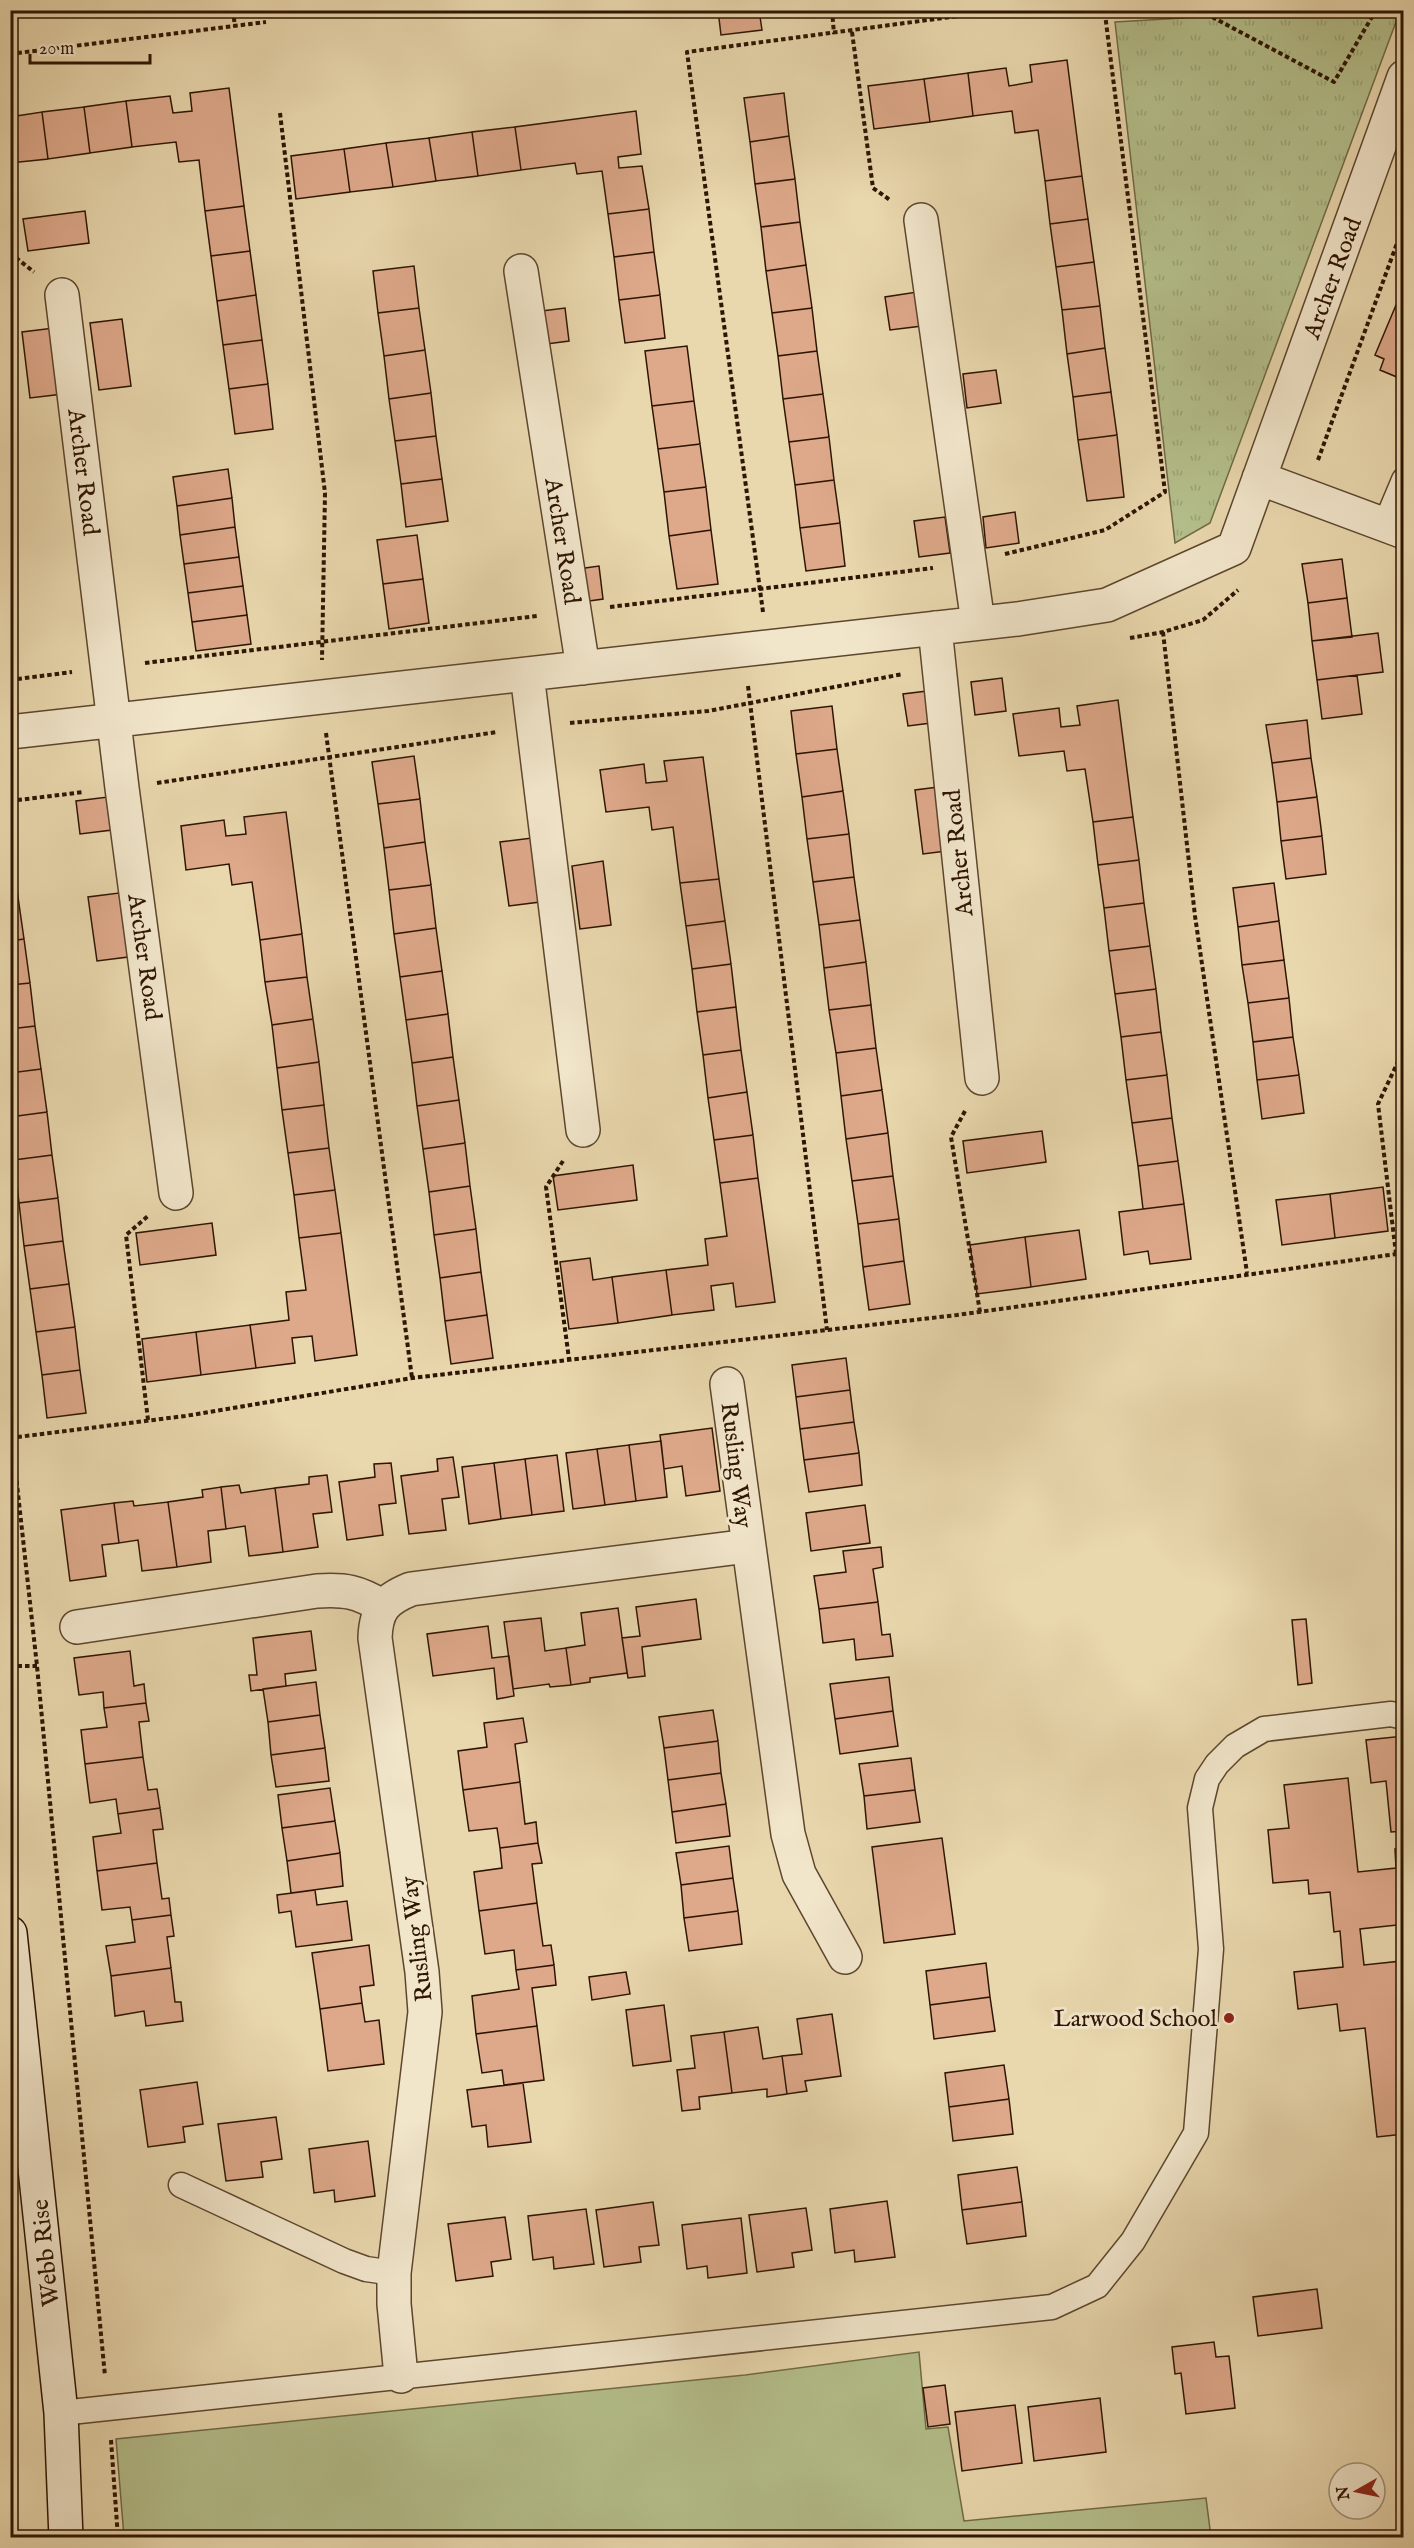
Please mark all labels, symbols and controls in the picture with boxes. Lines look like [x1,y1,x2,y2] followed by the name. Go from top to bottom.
[30,27,150,65] scale bar
[39,38,74,61] text: 20 m
[1297,213,1370,345] street label: Archer Road
[59,406,106,537] street label: Archer Road
[536,475,587,607] street label: Archer Road
[937,788,982,919] street label: Archer Road
[119,891,168,1023] street label: Archer Road
[712,1401,759,1530] street label: Rusling Way
[394,1874,441,2003] street label: Rusling Way
[1054,2004,1217,2035] place label: Larwood School
[1222,2011,1236,2025] marker: Larwood School
[25,2198,68,2308] street label: Webb Rise
[1327,2461,1387,2521] north arrow
[1333,2484,1355,2502] text: N

